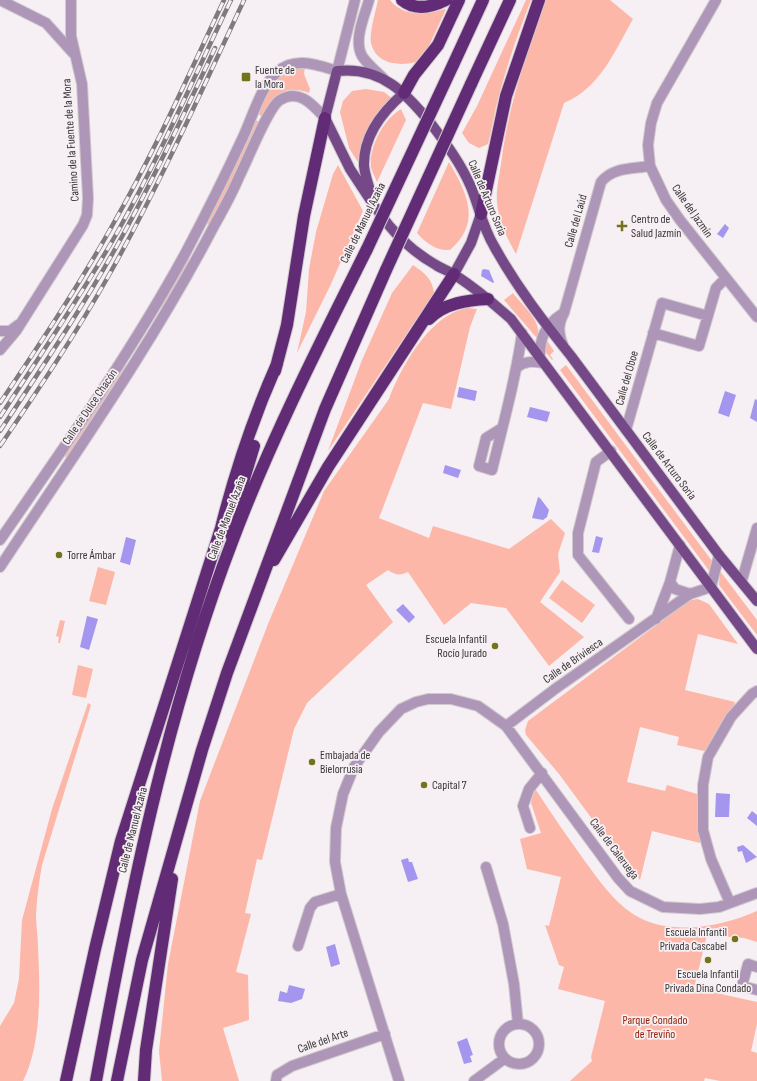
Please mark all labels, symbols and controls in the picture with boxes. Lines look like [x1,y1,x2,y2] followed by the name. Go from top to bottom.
[255,63,295,92] place label: Fuente de la Mora
[240,71,252,83] marker: Fuente de la Mora
[59,78,83,202] street label: Camino de la Fuente de la Mora
[464,158,510,239] street label: Calle de Arturo Soria
[337,180,389,266] street label: Calle de Manuel Azaña
[668,181,716,241] street label: Calle del Jazmín
[561,193,591,249] street label: Calle del Laúd
[631,212,681,241] place label: Centro de Salud Jazmín
[616,220,628,232] marker: Centro de Salud Jazmín
[612,349,642,407] street label: Calle del Oboe
[59,366,121,448] street label: Calle de Dulce Chacón
[639,429,700,503] street label: Calle de Arturo Soria
[204,474,250,562] street label: Calle de Manuel Azaña
[67,548,116,563] place label: Torre Ámbar
[54,550,64,560] marker: Torre Ámbar
[425,632,487,661] place label: Escuela Infantil Rocío Jurado
[540,635,606,687] street label: Calle de Briviesca
[490,641,500,651] marker: Escuela Infantil Rocío Jurado
[320,748,371,777] place label: Embajada de Bielorrusia
[307,757,317,767] marker: Embajada de Bielorrusia
[432,778,467,793] place label: Capital 7
[419,780,429,790] marker: Capital 7
[115,785,151,874] street label: Calle de Manuel Azaña
[586,815,642,883] street label: Calle de Caleruega
[660,925,727,954] place label: Escuela Infantil Privada Cascabel
[730,934,740,944] marker: Escuela Infantil Privada Cascabel
[703,955,713,965] marker: Escuela Infantil Privada Dina Condado
[665,967,751,996] place label: Escuela Infantil Privada Dina Condado
[623,1013,687,1042] park label: Parque Condado de Treviño
[296,1025,351,1057] street label: Calle del Arte

